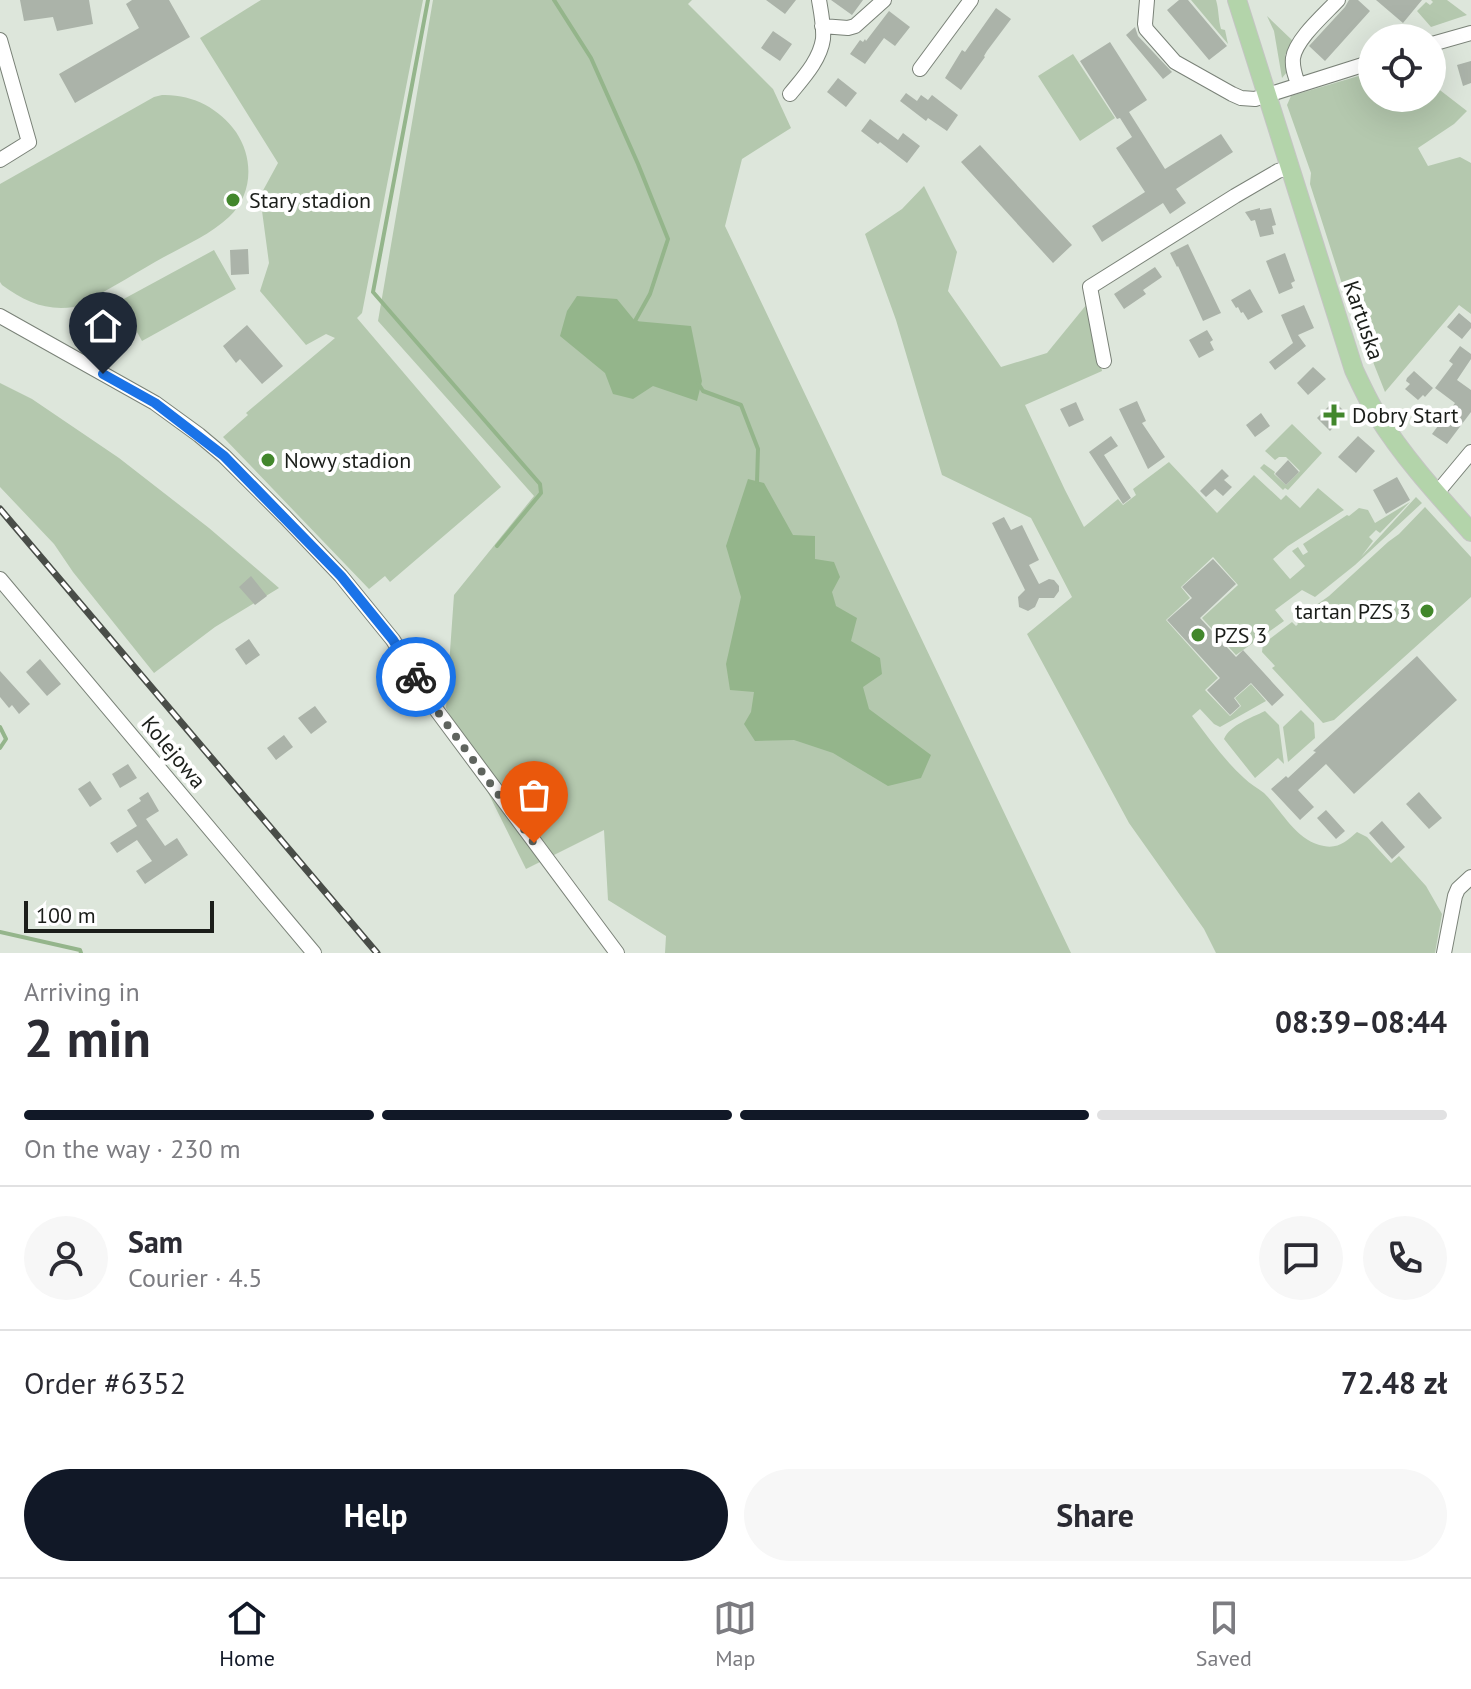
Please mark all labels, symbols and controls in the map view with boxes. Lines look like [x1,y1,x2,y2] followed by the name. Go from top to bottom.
[1358,24,1446,112] map controls
[1358,24,1446,112] button: locate
[249,186,371,214] place label: Stary stadion
[224,191,242,209] marker: Stary stadion
[1337,277,1391,363] street label: Kartuska
[69,292,137,374] pin
[81,304,125,348] icon: home
[1352,401,1459,429] place label: Dobry Start
[1323,404,1345,426] marker: Dobry Start
[284,446,411,474] place label: Nowy stadion
[259,451,277,469] marker: Nowy stadion
[1295,597,1411,625] place label: tartan PZS 3
[1418,602,1436,620] marker: tartan PZS 3
[1214,621,1267,649] place label: PZS 3
[1189,626,1207,644] marker: PZS 3
[376,637,456,717] courier
[394,655,438,699] icon: bike
[136,710,212,794] street label: Kolejowa
[500,761,568,843] pin
[512,773,556,817] icon: bag
[24,897,214,933] scale bar
[36,901,96,929] text: 100 m
[24,975,140,1008] text: Arriving in
[1275,1002,1447,1041] text: 08:39–08:44
[24,1004,151,1071] text: 2 min
[24,1132,241,1165] text: On the way · 230 m
[24,1216,108,1300] button: person
[1259,1216,1343,1300] button: chat
[1363,1216,1447,1300] button: phone
[128,1222,183,1261] text: Sam
[128,1261,262,1294] text: Courier · 4.5
[24,1363,186,1402] text: Order #6352
[1341,1363,1447,1402] text: 72.48 zł
[24,1469,728,1561] button: Help
[744,1469,1447,1561] button: Share
[219,1596,275,1672] tab: Home
[713,1596,757,1672] tab: Map
[1196,1596,1252,1672] tab: Saved

